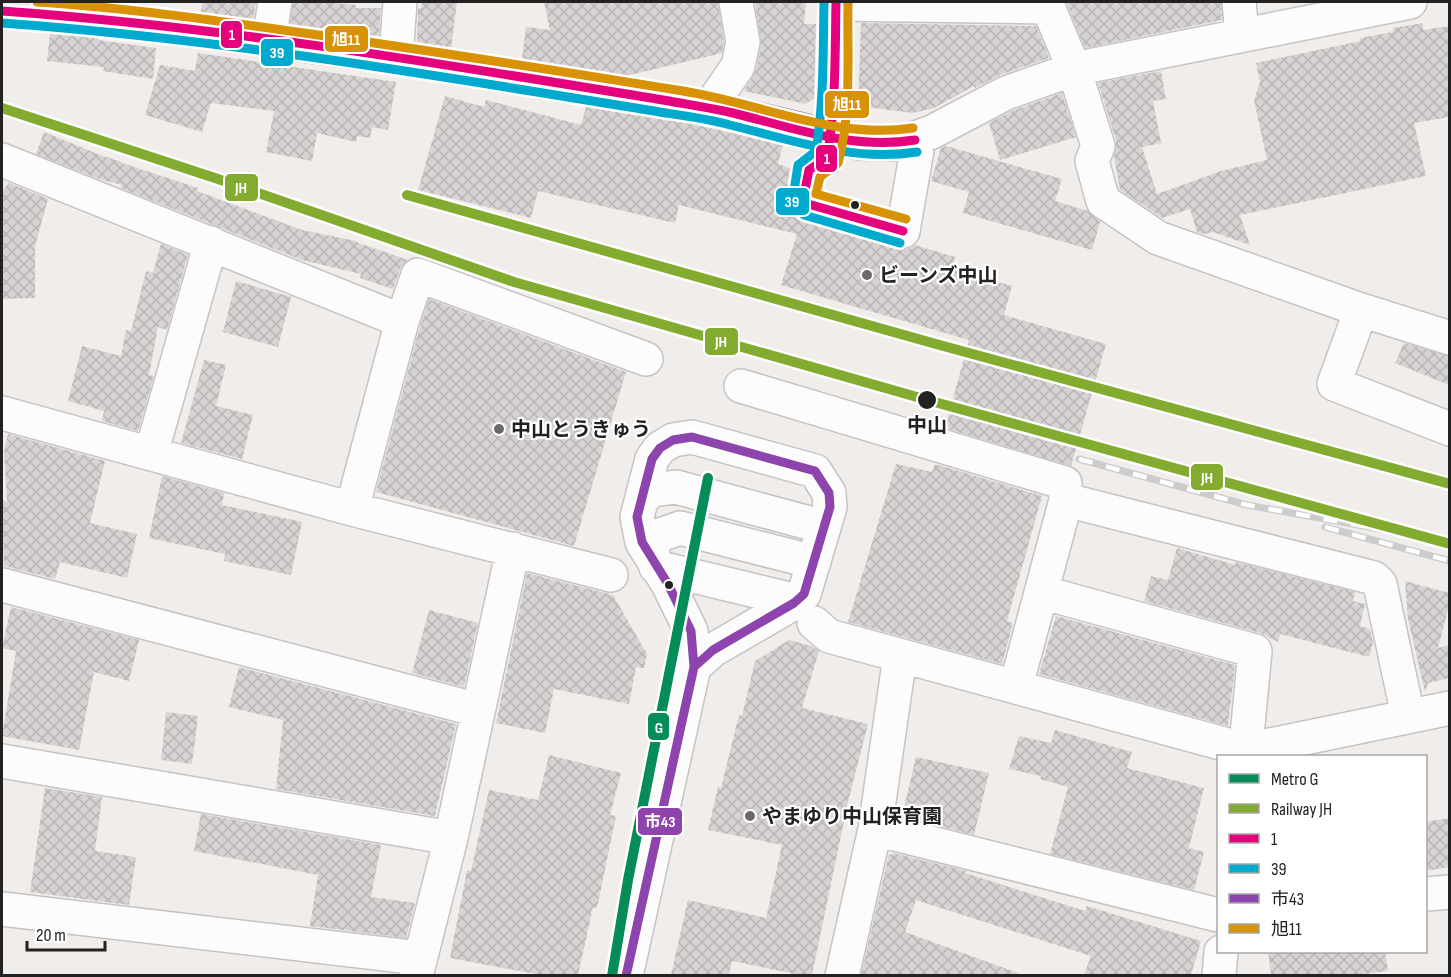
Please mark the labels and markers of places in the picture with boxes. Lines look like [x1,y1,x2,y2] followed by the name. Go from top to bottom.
[849,199,861,211] unlabelled marker
[879,264,998,288] place label: ビーンズ中山
[860,268,874,282] marker: ビーンズ中山
[916,389,938,411] marker: 中山
[907,414,947,438] place label: 中山
[511,418,651,442] place label: 中山とうきゅう
[492,422,506,436] marker: 中山とうきゅう
[663,579,675,591] unlabelled marker
[762,805,942,829] place label: やまゆり中山保育園
[743,809,757,823] marker: やまゆり中山保育園

